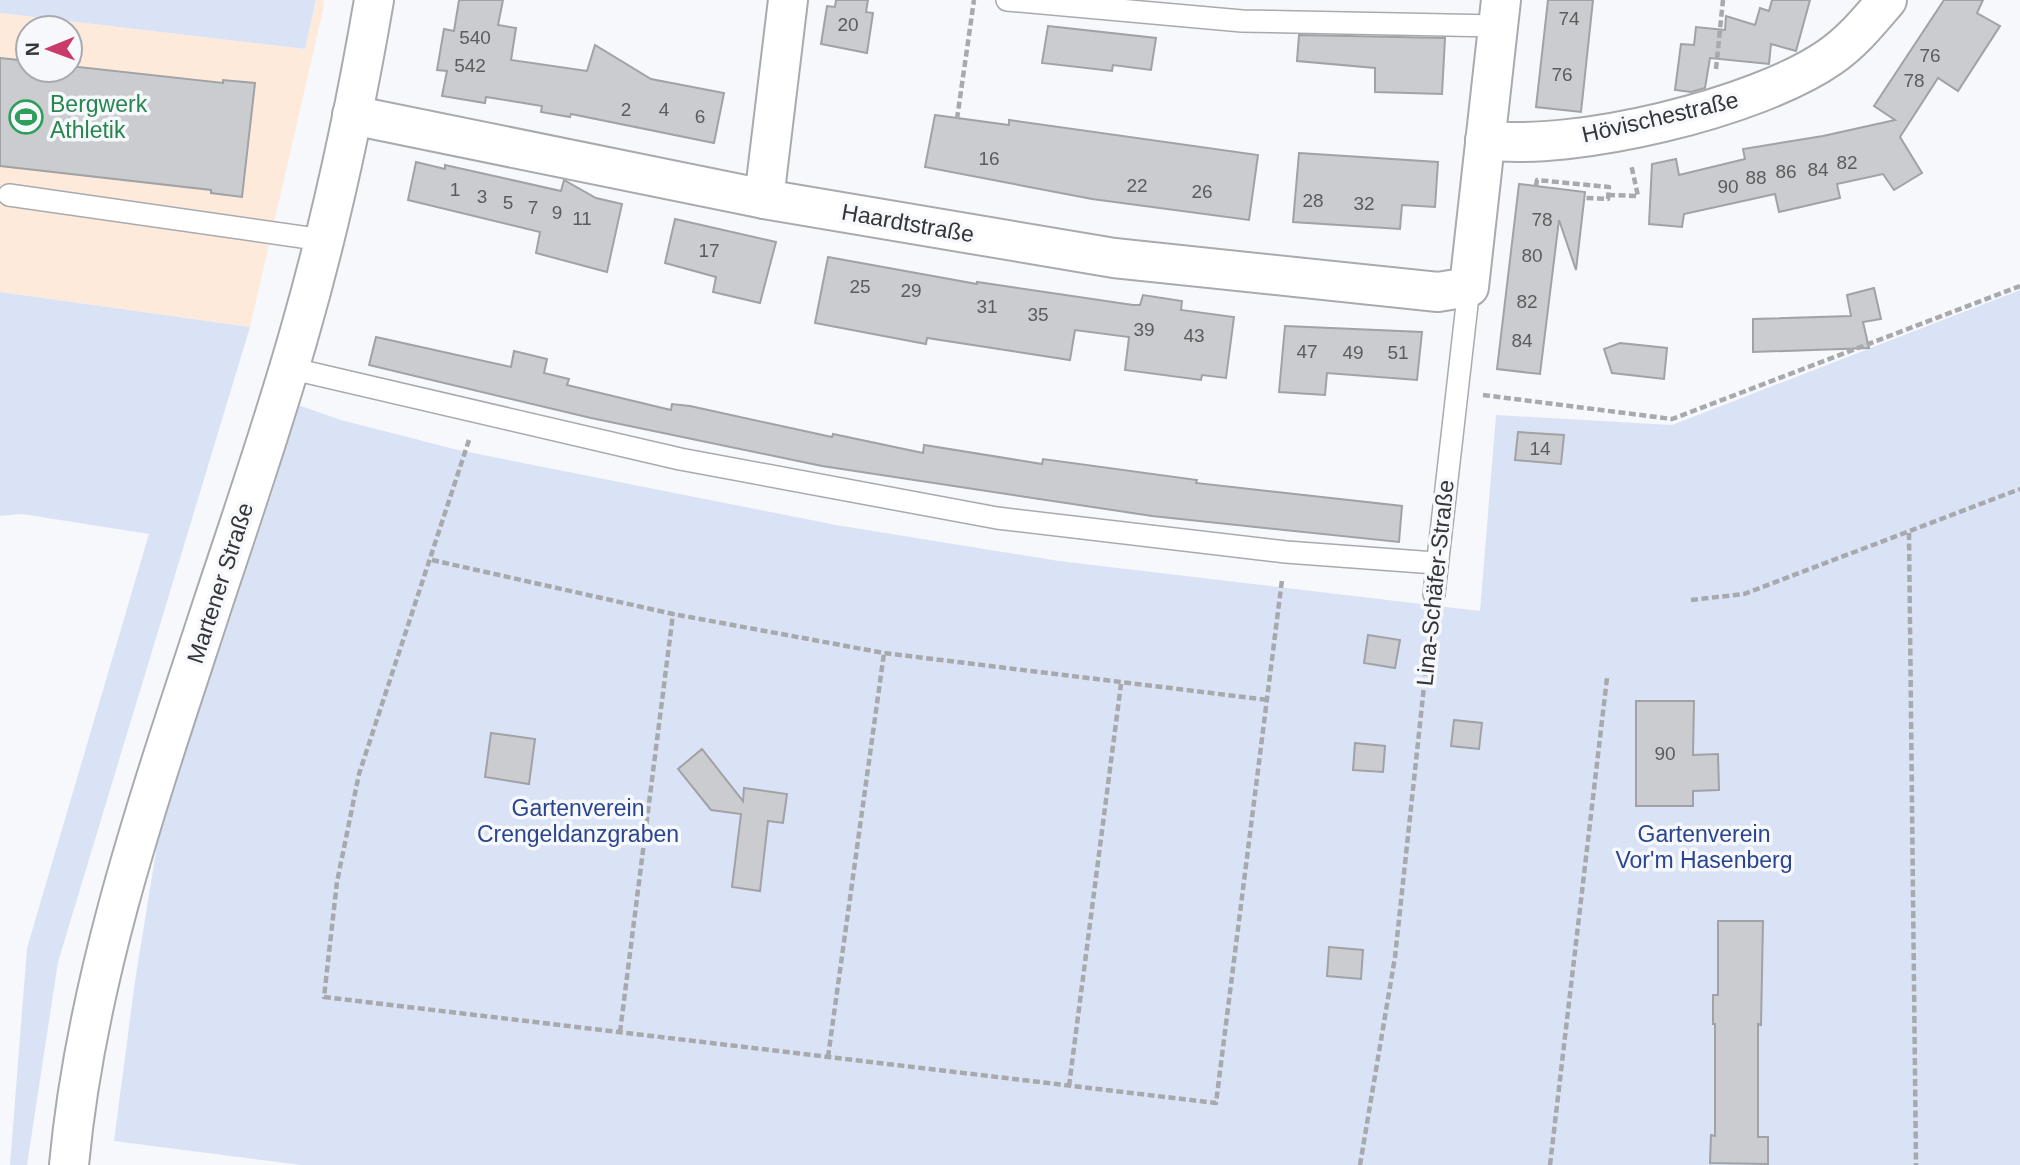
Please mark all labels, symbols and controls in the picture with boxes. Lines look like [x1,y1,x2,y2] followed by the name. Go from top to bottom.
[1558,8,1580,29] house number: 74
[14,14,84,84] north arrow
[837,14,859,35] house number: 20
[459,27,491,48] house number: 540
[22,42,43,56] text: N
[1919,45,1941,66] house number: 76
[454,55,486,76] house number: 542
[1551,64,1573,85] house number: 76
[1903,70,1925,91] house number: 78
[1579,86,1741,148] street label: Hövischestraße
[50,91,148,143] place label: Bergwerk Athletik
[7,98,45,136] sports icon: Bergwerk Athletik
[621,99,631,120] house number: 2
[659,99,670,120] house number: 4
[695,106,705,127] house number: 6
[978,148,1000,169] house number: 16
[1836,152,1858,173] house number: 82
[1807,159,1829,180] house number: 84
[1775,161,1797,182] house number: 86
[1745,167,1767,188] house number: 88
[1126,175,1148,196] house number: 22
[1717,176,1739,197] house number: 90
[450,179,460,200] house number: 1
[1191,181,1213,202] house number: 26
[477,186,487,207] house number: 3
[1302,190,1324,211] house number: 28
[503,192,513,213] house number: 5
[1353,193,1375,214] house number: 32
[528,197,538,218] house number: 7
[840,199,976,247] street label: Haardtstraße
[552,202,562,223] house number: 9
[572,208,592,229] house number: 11
[1531,209,1553,230] house number: 78
[698,240,720,261] house number: 17
[1521,245,1543,266] house number: 80
[849,276,871,297] house number: 25
[900,280,922,301] house number: 29
[1516,291,1538,312] house number: 82
[976,296,998,317] house number: 31
[1027,304,1049,325] house number: 35
[1133,319,1155,340] house number: 39
[1183,325,1205,346] house number: 43
[1511,330,1533,351] house number: 84
[1296,341,1318,362] house number: 47
[1342,342,1364,363] house number: 49
[1387,342,1409,363] house number: 51
[1529,438,1551,459] house number: 14
[1411,479,1459,687] street label: Lina-Schäfer-Straße
[182,499,258,667] street label: Martener Straße
[1654,743,1676,764] house number: 90
[477,795,679,847] park label: Gartenverein Crengeldanzgraben
[1616,821,1792,873] park label: Gartenverein Vor'm Hasenberg

